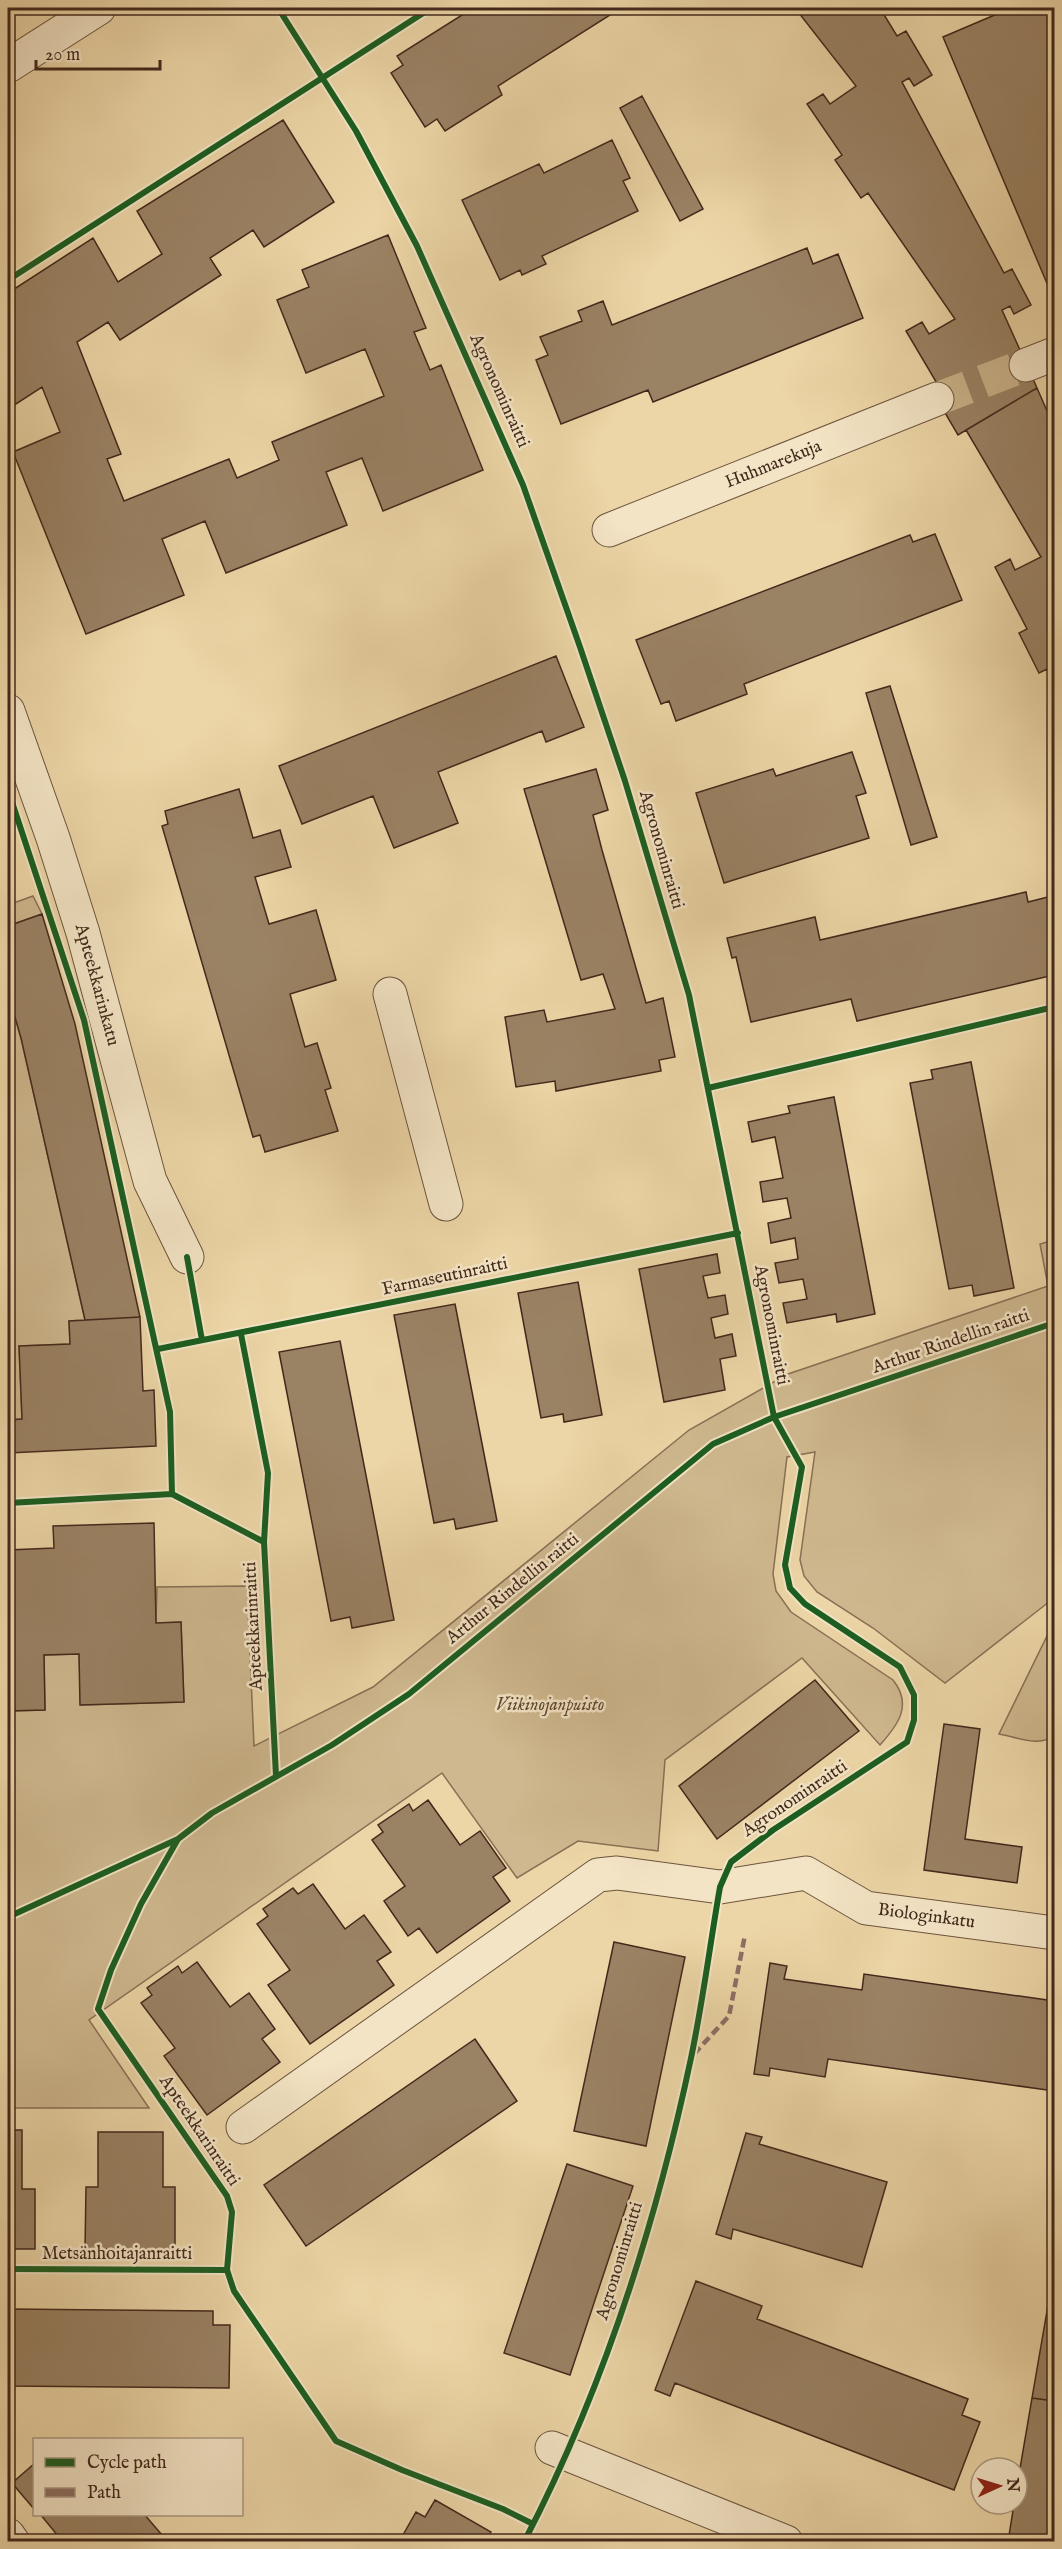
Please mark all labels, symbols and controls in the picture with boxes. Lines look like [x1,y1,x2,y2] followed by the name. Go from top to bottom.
[36,33,160,71] scale bar
[45,44,80,67] text: 20 m
[463,330,534,452] street label: Agronominraitti
[722,435,825,494] street label: Huhmarekuja
[633,787,689,912] street label: Agronominraitti
[69,920,124,1048] street label: Apteekkarinkatu
[380,1252,510,1302] street label: Farmaseutinraitti
[748,1262,794,1387] street label: Agronominraitti
[868,1304,1033,1380] street label: Arthur Rindellin raitti
[441,1528,584,1650] street label: Arthur Rindellin raitti
[239,1561,269,1692] street label: Apteekkarinraitti
[496,1694,604,1717] park label: Viikinojanpuisto
[737,1755,852,1843] street label: Agronominraitti
[876,1898,977,1934] street label: Biologinkatu
[153,2070,245,2191] street label: Apteekkarinraitti
[591,2199,649,2324] street label: Agronominraitti
[42,2243,193,2266] street label: Metsänhoitajanraitti
[33,2438,243,2516] legend
[87,2452,167,2475] text: Cycle path
[969,2456,1029,2516] north arrow
[1001,2476,1022,2493] text: N
[87,2482,121,2505] text: Path

